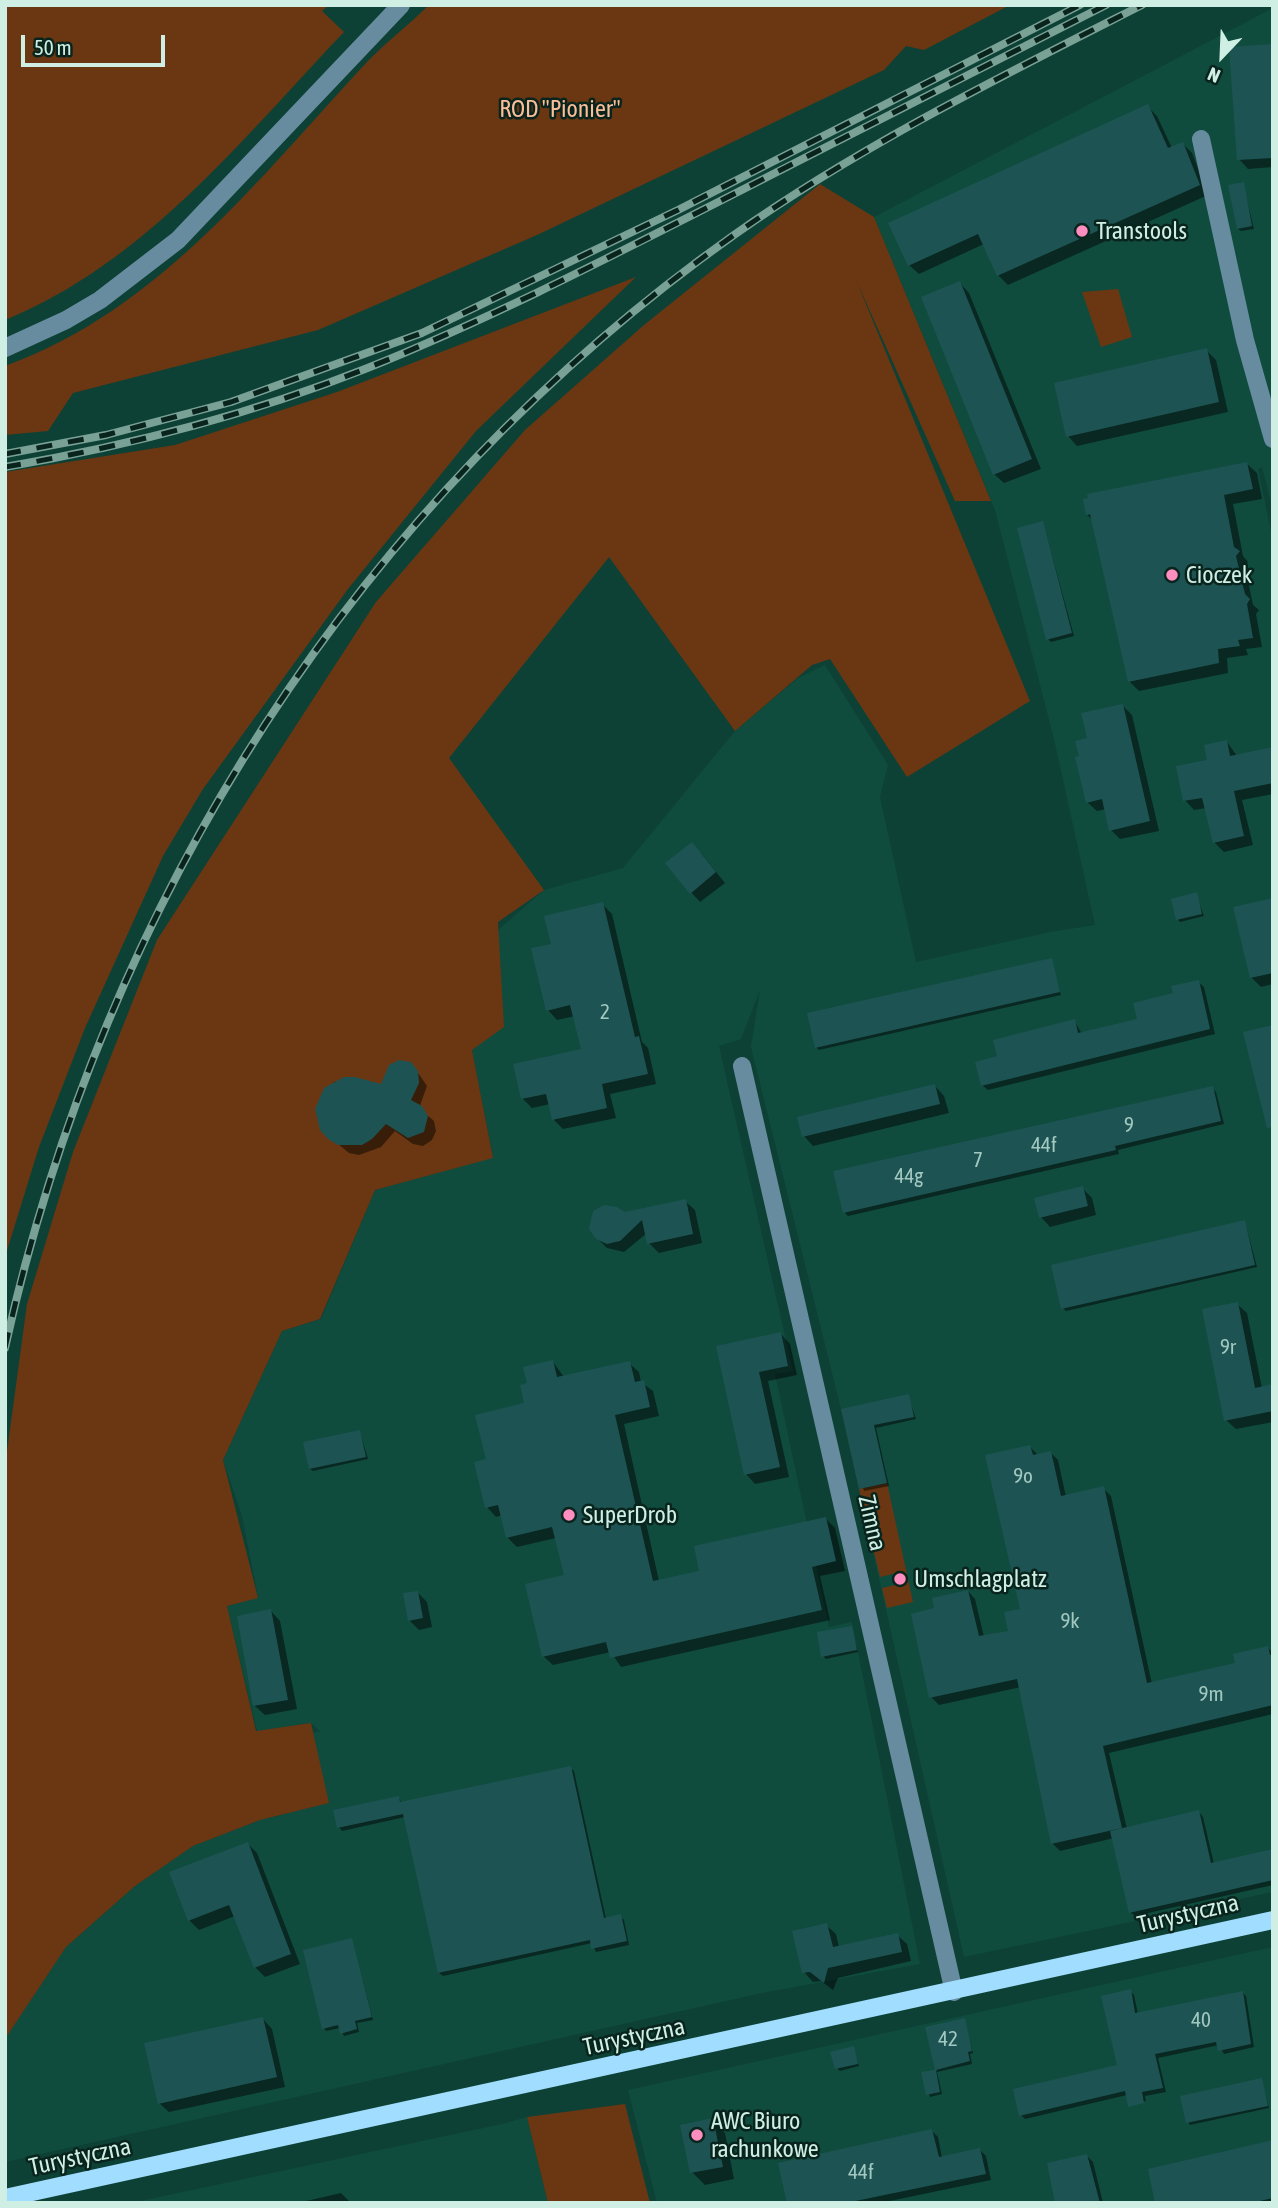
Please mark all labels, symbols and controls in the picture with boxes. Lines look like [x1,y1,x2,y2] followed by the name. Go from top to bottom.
[24,21,168,65] scale bar
[1187,21,1257,91] north arrow
[34,35,72,59] text: 50 m
[1204,63,1223,88] text: N
[499,95,621,123] park label: ROD "Pionier"
[1096,217,1187,245] place label: Transtools
[1074,223,1090,239] marker: Transtools
[1186,561,1252,589] place label: Cioczek
[1164,567,1180,583] marker: Cioczek
[600,999,610,1025] house number: 2
[1124,1112,1134,1138] house number: 9
[1031,1132,1057,1158] house number: 44f
[973,1147,983,1173] house number: 7
[895,1163,923,1189] house number: 44g
[1220,1334,1236,1360] house number: 9r
[1013,1463,1033,1489] house number: 9o
[852,1492,892,1554] street label: Zimna
[583,1501,677,1529] place label: SuperDrob
[561,1507,577,1523] marker: SuperDrob
[914,1565,1047,1593] place label: Umschlagplatz
[892,1571,908,1587] marker: Umschlagplatz
[1060,1608,1080,1634] house number: 9k
[1199,1681,1223,1707] house number: 9m
[1134,1888,1242,1940] street label: Turystyczna
[1191,2007,1211,2033] house number: 40
[581,2012,687,2062] street label: Turystyczna
[938,2026,958,2052] house number: 42
[711,2107,819,2163] place label: AWC Biuro rachunkowe
[689,2127,705,2143] marker: AWC Biuro rachunkowe
[27,2132,133,2182] street label: Turystyczna
[848,2159,874,2185] house number: 44f

